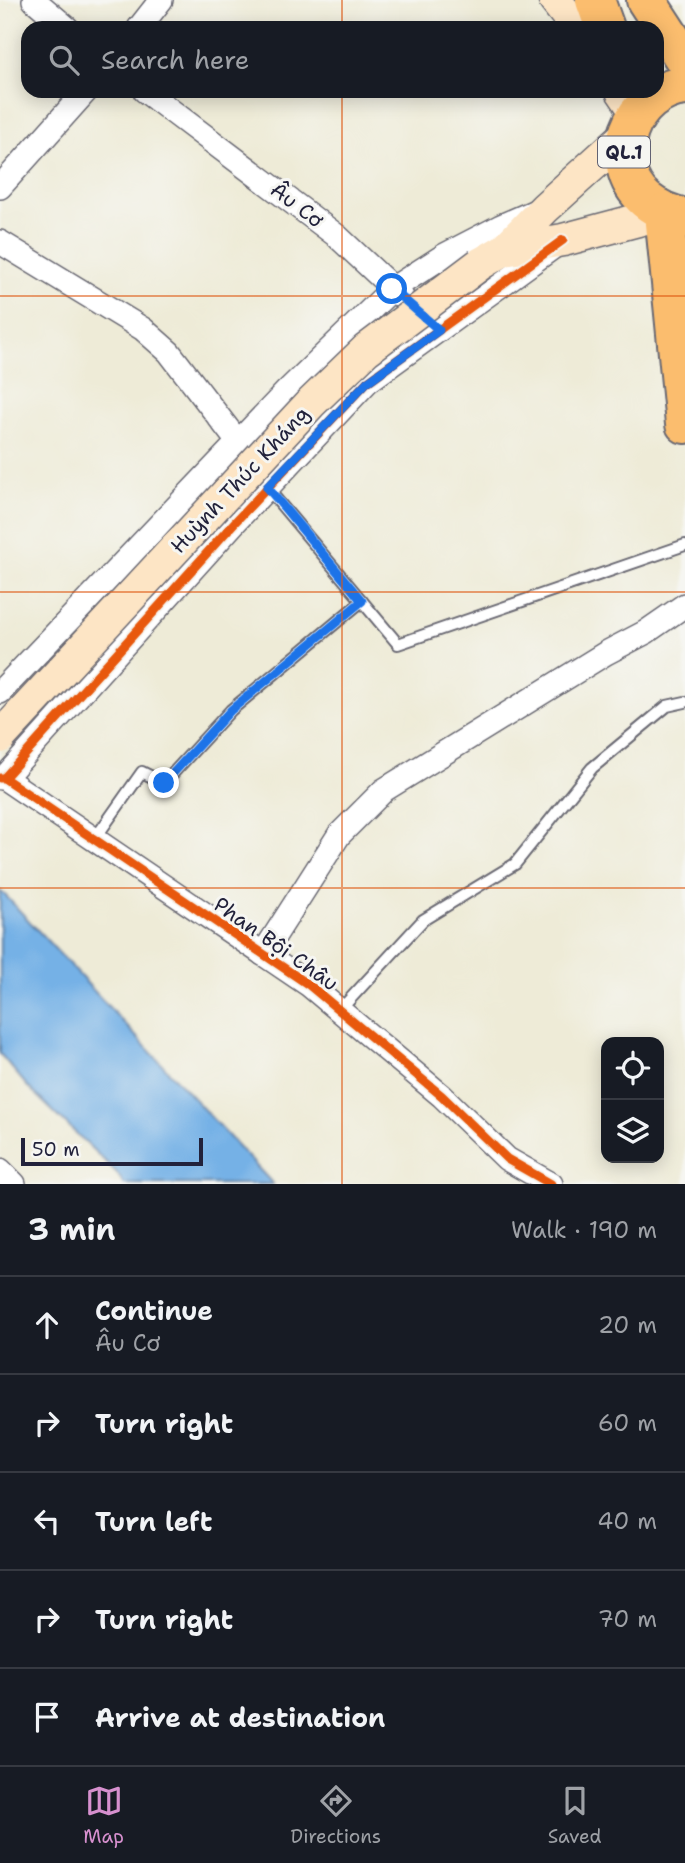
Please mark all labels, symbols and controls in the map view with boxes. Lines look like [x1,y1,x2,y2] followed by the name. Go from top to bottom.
[21,21,664,98] search box
[45,41,83,79] icon: search
[101,42,250,77] text: Search here
[598,136,650,168] road number: QL.1
[265,175,330,234] street label: Âu Cơ
[376,273,407,304] route start
[164,400,316,560] street label: Huỳnh Thúc Kháng
[148,767,179,798] route end
[208,891,344,997] street label: Phan Bội Châu
[601,1037,664,1163] map controls
[601,1037,664,1100] button: locate
[601,1100,664,1163] button: layers
[21,1135,203,1167] scale bar
[32,1137,80,1162] text: 50 m
[28,1209,115,1250] text: 3 min
[511,1215,657,1245] text: Walk · 190 m
[95,1293,213,1328] text: Continue
[28,1306,66,1344] icon: ahead
[598,1310,657,1340] text: 20 m
[95,1328,160,1358] text: Âu Cơ
[28,1404,66,1442] icon: right
[95,1406,233,1441] text: Turn right
[598,1408,657,1438] text: 60 m
[28,1502,66,1540] icon: left
[95,1504,212,1539] text: Turn left
[597,1506,657,1536] text: 40 m
[28,1600,66,1638] icon: right
[95,1602,233,1637] text: Turn right
[598,1604,657,1634] text: 70 m
[28,1698,66,1736] icon: arrive
[95,1700,385,1735] text: Arrive at destination
[83,1782,124,1849] tab: Map
[291,1782,381,1849] tab: Directions
[548,1782,602,1849] tab: Saved

